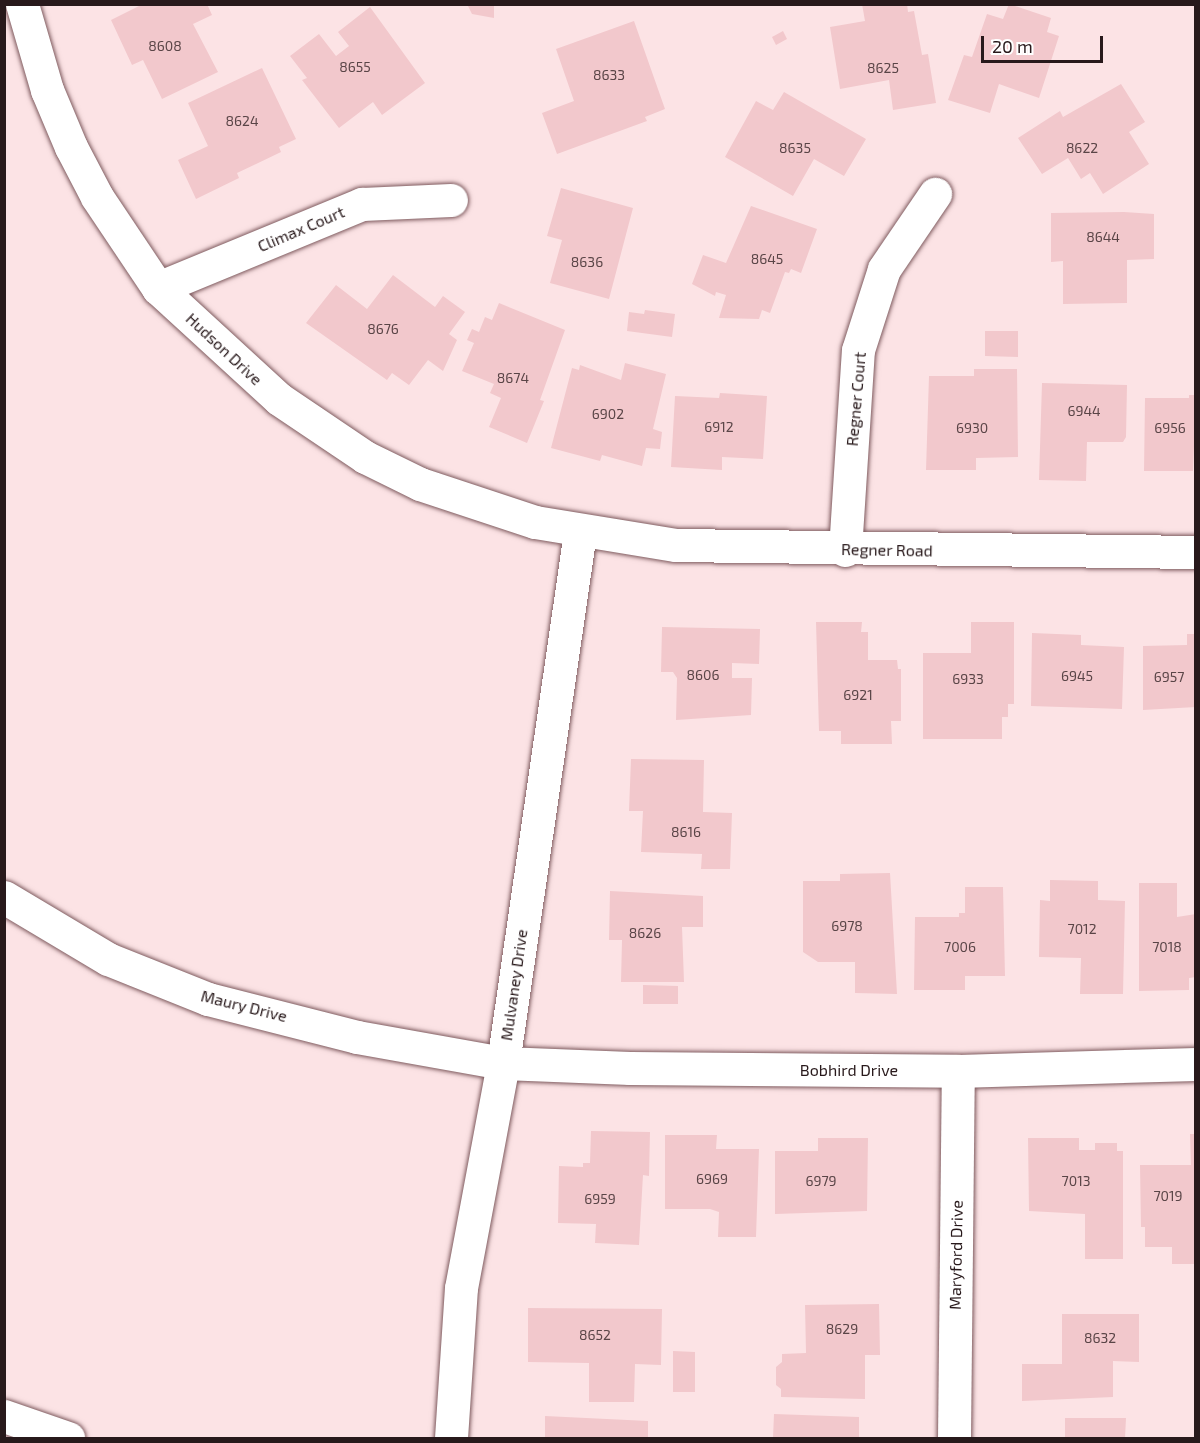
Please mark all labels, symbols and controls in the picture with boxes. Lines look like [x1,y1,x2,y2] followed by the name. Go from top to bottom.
[984,24,1106,62] scale bar
[992,35,1033,57] text: 20 m
[148,38,182,54] house number: 8608
[339,59,371,75] house number: 8655
[867,60,899,76] house number: 8625
[593,67,625,83] house number: 8633
[226,113,258,129] house number: 8624
[779,140,811,156] house number: 8635
[1066,140,1098,156] house number: 8622
[255,202,347,256] street label: Climax Court
[1086,229,1120,245] house number: 8644
[751,251,783,267] house number: 8645
[571,254,603,270] house number: 8636
[182,309,266,389] street label: Hudson Drive
[367,321,399,337] house number: 8676
[842,351,870,447] street label: Regner Court
[497,370,529,386] house number: 8674
[1067,403,1101,419] house number: 6944
[592,406,624,422] house number: 6902
[704,419,734,435] house number: 6912
[956,420,988,436] house number: 6930
[1154,420,1186,436] house number: 6956
[841,540,933,560] street label: Regner Road
[687,667,719,683] house number: 8606
[1061,668,1093,684] house number: 6945
[1154,669,1184,685] house number: 6957
[952,671,984,687] house number: 6933
[843,687,873,703] house number: 6921
[671,824,701,840] house number: 8616
[831,918,863,934] house number: 6978
[1067,921,1097,937] house number: 7012
[629,925,661,941] house number: 8626
[497,928,531,1042] street label: Mulvaney Drive
[944,939,976,955] house number: 7006
[1152,939,1182,955] house number: 7018
[199,986,289,1026] street label: Maury Drive
[800,1060,898,1080] street label: Bobhird Drive
[696,1171,728,1187] house number: 6969
[805,1173,837,1189] house number: 6979
[1062,1173,1090,1189] house number: 7013
[1153,1188,1183,1204] house number: 7019
[584,1191,616,1207] house number: 6959
[945,1200,967,1310] street label: Maryford Drive
[826,1321,858,1337] house number: 8629
[579,1327,611,1343] house number: 8652
[1084,1330,1116,1346] house number: 8632

